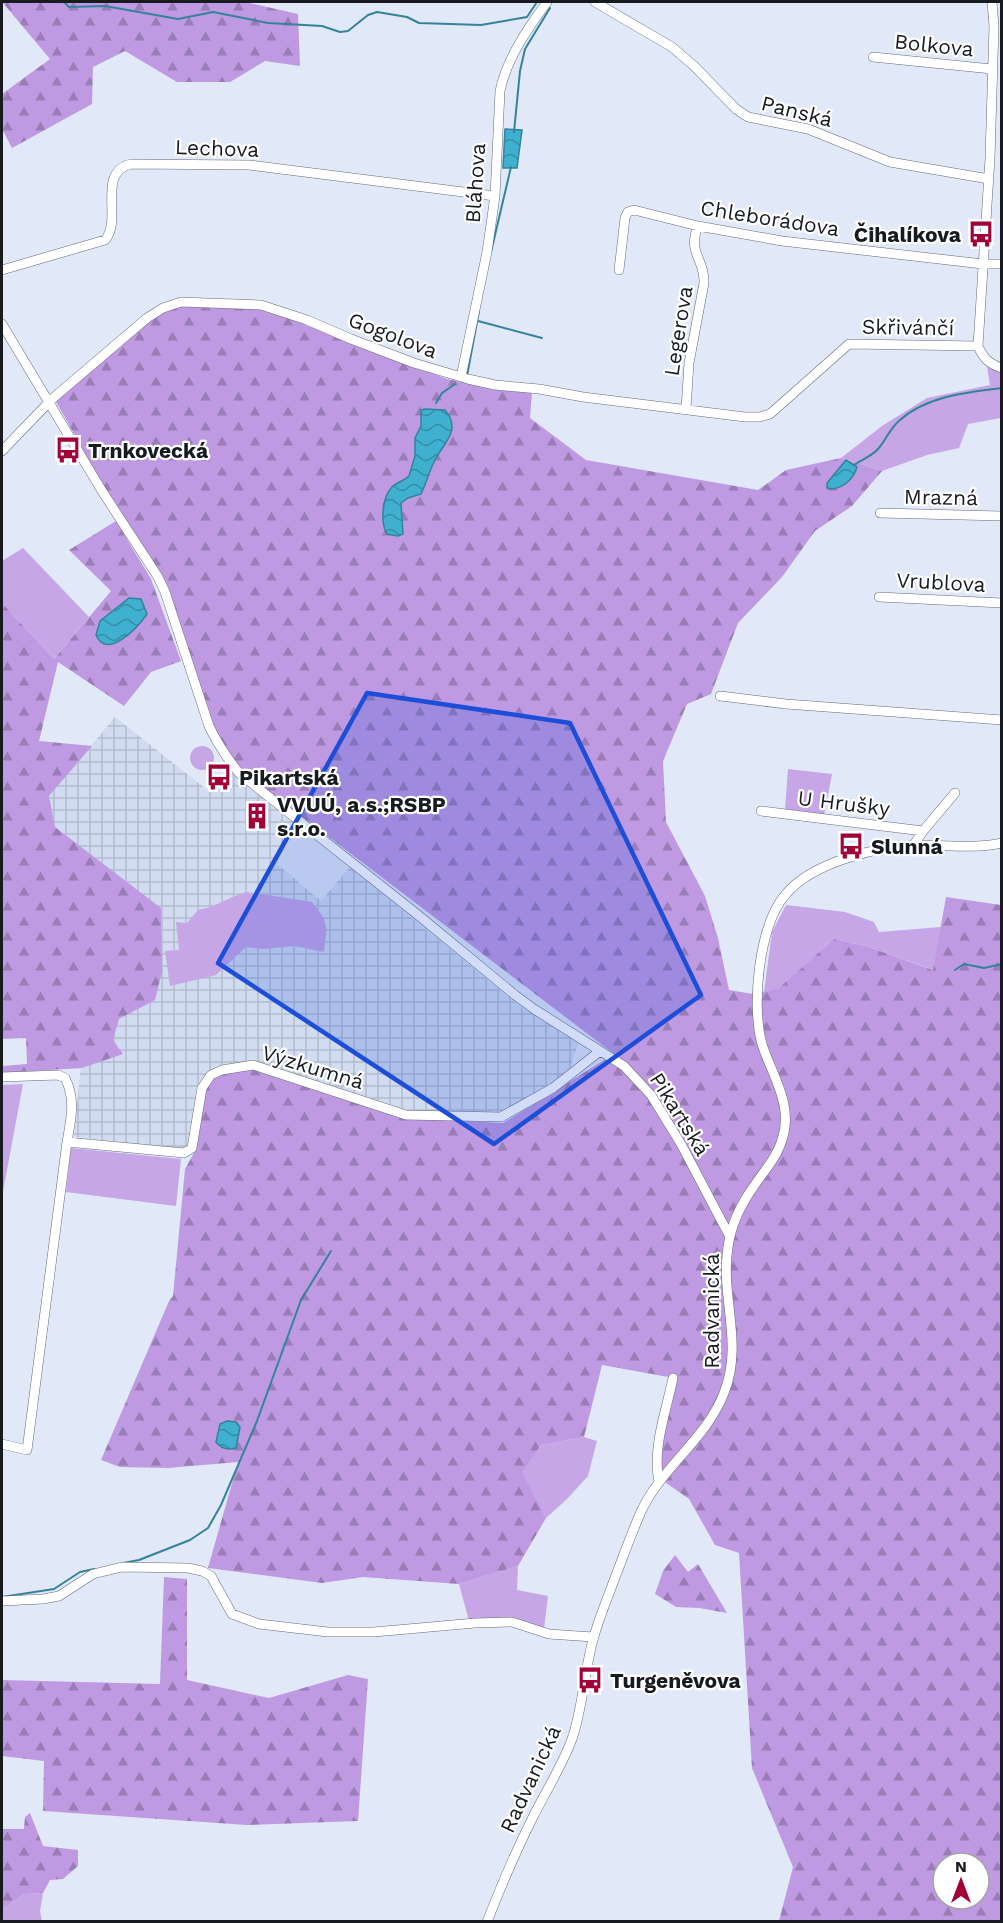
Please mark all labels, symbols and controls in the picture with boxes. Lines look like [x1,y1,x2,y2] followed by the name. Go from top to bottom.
[893,28,975,62] street label: Bolkova
[759,90,835,132] street label: Panská
[174,134,260,162] street label: Lechova
[460,142,490,224] street label: Bláhova
[699,195,841,241] street label: Chleborádova
[966,219,996,249] bus stop icon: Čihalíkova
[854,222,962,247] place label: Čihalíkova
[659,284,697,378] street label: Legerova
[345,307,441,363] street label: Gogolova
[862,314,955,340] street label: Skřivánčí
[53,435,83,465] bus stop icon: Trnkovecká
[88,438,209,463] place label: Trnkovecká
[904,484,978,510] street label: Mrazná
[896,567,986,597] street label: Vrublova
[204,762,234,792] bus stop icon: Pikartská
[239,765,339,790] place label: Pikartská
[796,785,892,821] street label: U Hrušky
[277,792,446,841] place label: VVUÚ, a.s.;RSBP s.r.o.
[242,801,272,831] building icon: VVUÚ, a.s.;RSBP s.r.o.
[836,831,866,861] bus stop icon: Slunná
[871,834,943,859] place label: Slunná
[259,1040,367,1094] street label: Výzkumná
[645,1068,715,1160] street label: Pikartská
[699,1253,724,1369] street label: Radvanická
[575,1665,605,1695] bus stop icon: Turgeněvova
[610,1668,742,1693] place label: Turgeněvova
[494,1721,566,1837] street label: Radvanická
[931,1851,991,1911] north arrow
[955,1857,967,1876] text: N

